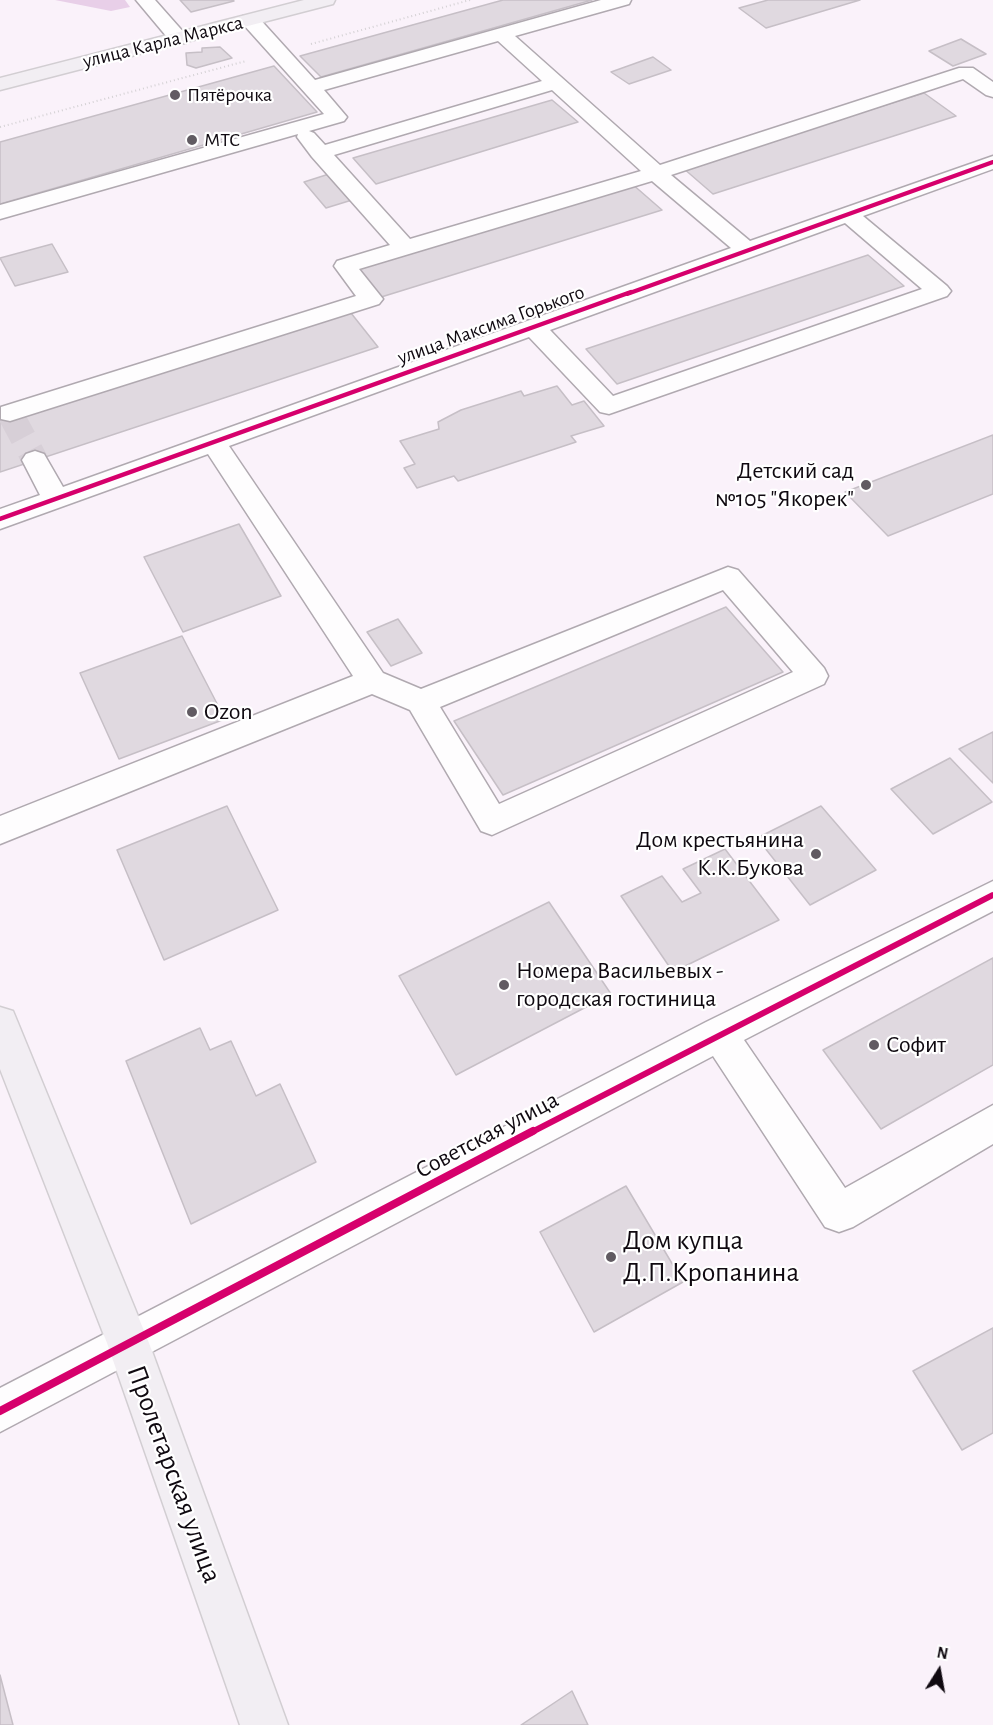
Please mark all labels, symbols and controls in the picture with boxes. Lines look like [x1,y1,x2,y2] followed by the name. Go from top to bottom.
[80,10,246,74] street label: улица Карла Маркса
[187,83,272,107] place label: Пятёрочка
[168,88,182,102] marker: Пятёрочка
[204,128,240,152] place label: МТС
[185,133,199,147] marker: МТС
[394,280,588,370] street label: улица Максима Горького
[715,457,854,513] place label: Детский сад №105 "Якорек"
[859,478,873,492] marker: Детский сад №105 "Якорек"
[204,698,253,726] place label: Ozon
[185,705,199,719] marker: Ozon
[636,826,804,882] place label: Дом крестьянина К.К.Букова
[809,847,823,861] marker: Дом крестьянина К.К.Букова
[516,957,723,1013] place label: Номера Васильевых - городская гостиница
[497,978,511,992] marker: Номера Васильевых - городская гостиница
[886,1031,946,1059] place label: Софит
[867,1038,881,1052] marker: Софит
[411,1085,563,1185] street label: Советская улица
[623,1224,799,1290] place label: Дом купца Д.П.Кропанина
[604,1250,618,1264] marker: Дом купца Д.П.Кропанина
[119,1361,229,1587] street label: Пролетарская улица
[909,1641,969,1701] north arrow
[935,1644,949,1662] text: N

